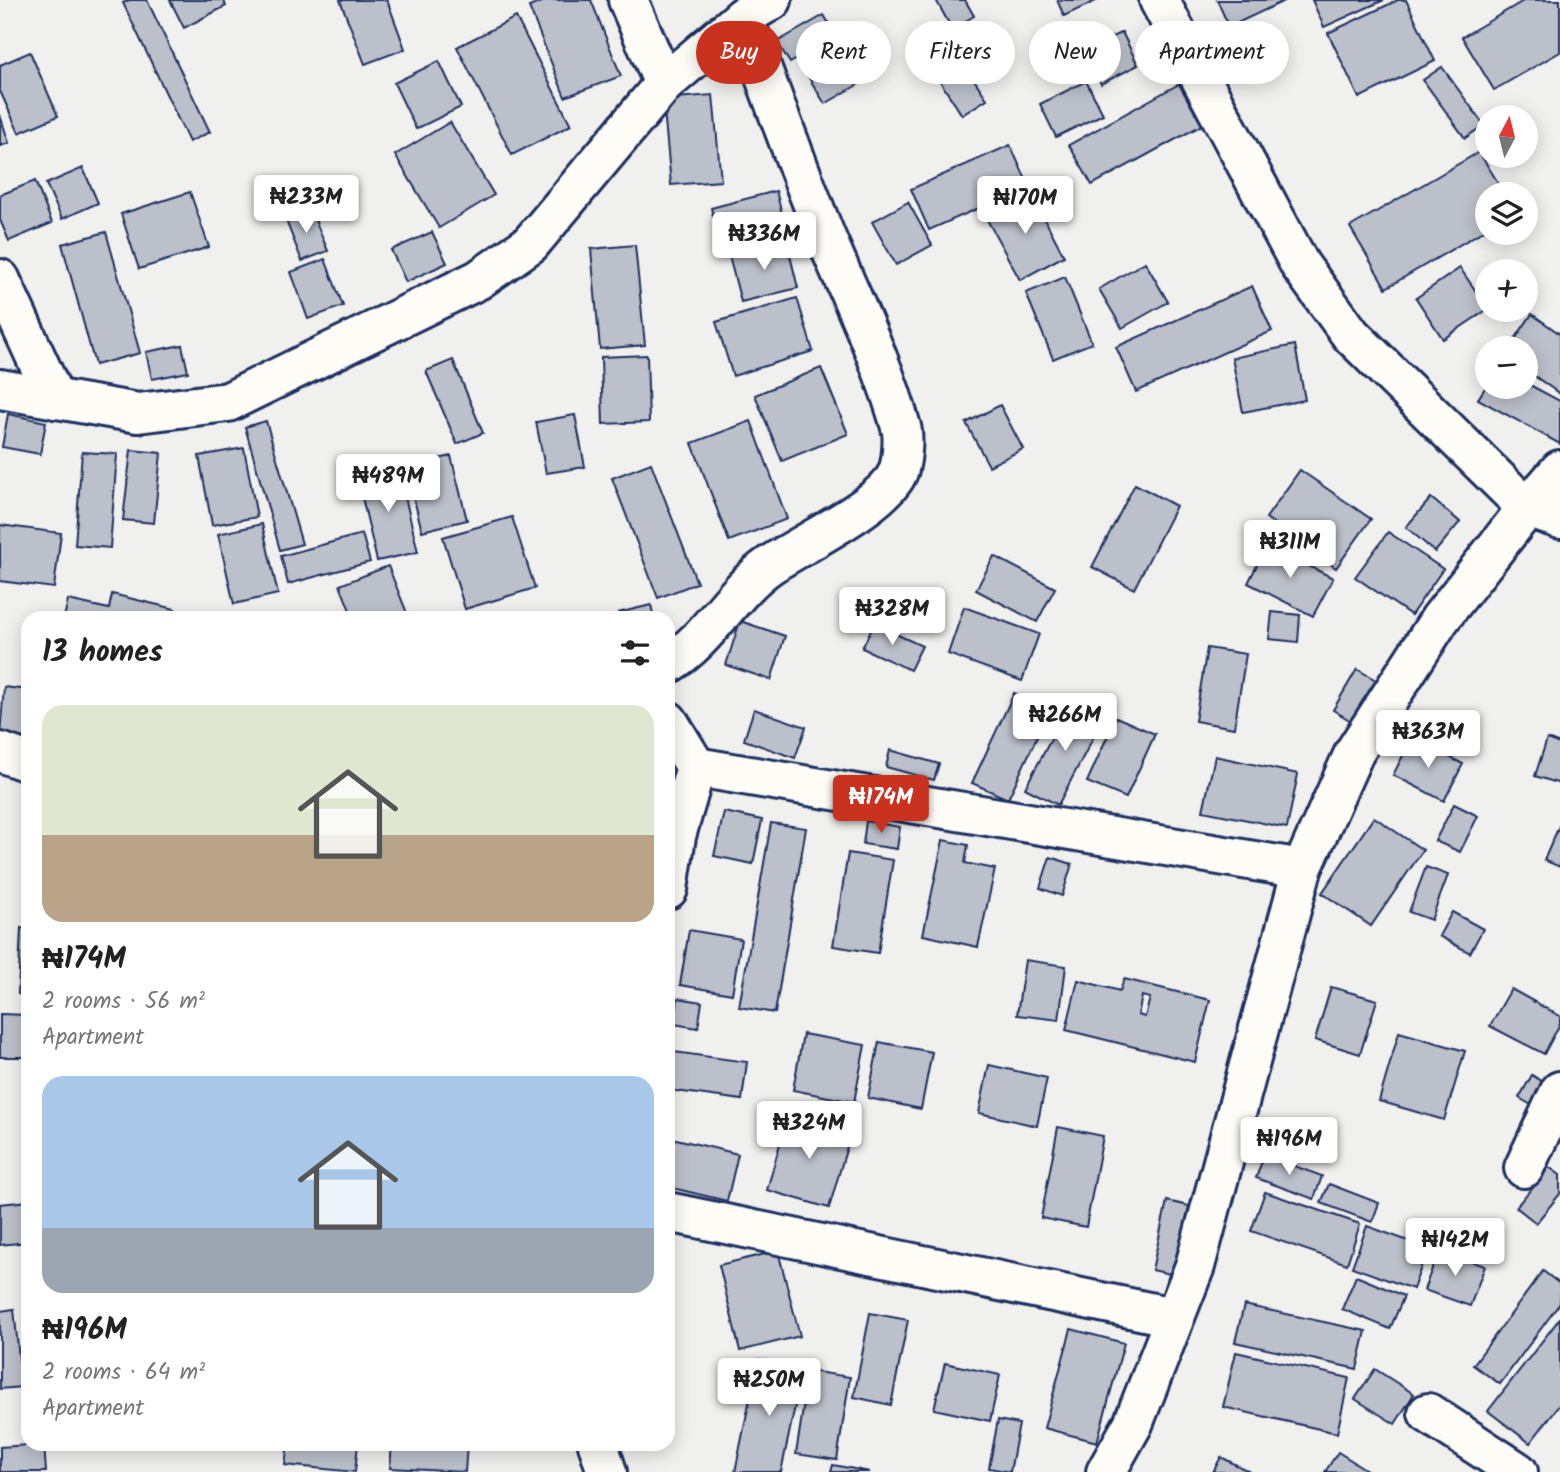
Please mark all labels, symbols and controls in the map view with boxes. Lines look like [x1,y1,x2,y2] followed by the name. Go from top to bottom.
[696,21,782,84] chip: Buy
[796,21,891,84] chip: Rent
[905,21,1015,84] chip: Filters
[1029,21,1121,84] chip: New
[1135,21,1289,84] chip: Apartment
[1475,105,1538,168] north arrow
[1475,105,1538,399] map controls
[257,176,355,235] pin: ₦233M
[976,176,1074,236] pin: ₦170M
[270,180,342,216] text: ₦233M
[993,181,1057,217] text: ₦170M
[1475,182,1538,245] button: layers
[715,212,813,272] pin: ₦336M
[728,217,800,253] text: ₦336M
[1475,259,1538,322] button: +
[1475,336,1538,399] button: −
[339,454,437,514] pin: ₦489M
[352,459,424,495] text: ₦489M
[1241,520,1339,580] pin: ₦311M
[1260,525,1320,561] text: ₦311M
[843,588,941,647] pin: ₦328M
[855,592,929,628] text: ₦328M
[42,629,163,677] text: 13 homes
[616,634,654,672] icon: filters
[1016,694,1114,753] pin: ₦266M
[1029,698,1101,734] text: ₦266M
[1379,710,1477,770] pin: ₦363M
[1392,715,1464,751] text: ₦363M
[285,751,411,877] icon: home
[832,776,930,835] pin: ₦174M
[849,780,913,816] text: ₦174M
[42,936,126,984] text: ₦174M
[42,984,205,1020] text: 2 rooms · 56 m²
[42,1020,144,1056] text: Apartment
[760,1102,858,1161] pin: ₦324M
[773,1106,845,1142] text: ₦324M
[1240,1118,1338,1177] pin: ₦196M
[285,1122,411,1248] icon: home
[1256,1122,1322,1158] text: ₦196M
[1406,1218,1504,1278] pin: ₦142M
[1422,1223,1488,1259] text: ₦142M
[42,1307,127,1355] text: ₦196M
[42,1355,205,1391] text: 2 rooms · 64 m²
[720,1358,818,1418] pin: ₦250M
[734,1363,804,1399] text: ₦250M
[42,1391,144,1427] text: Apartment

